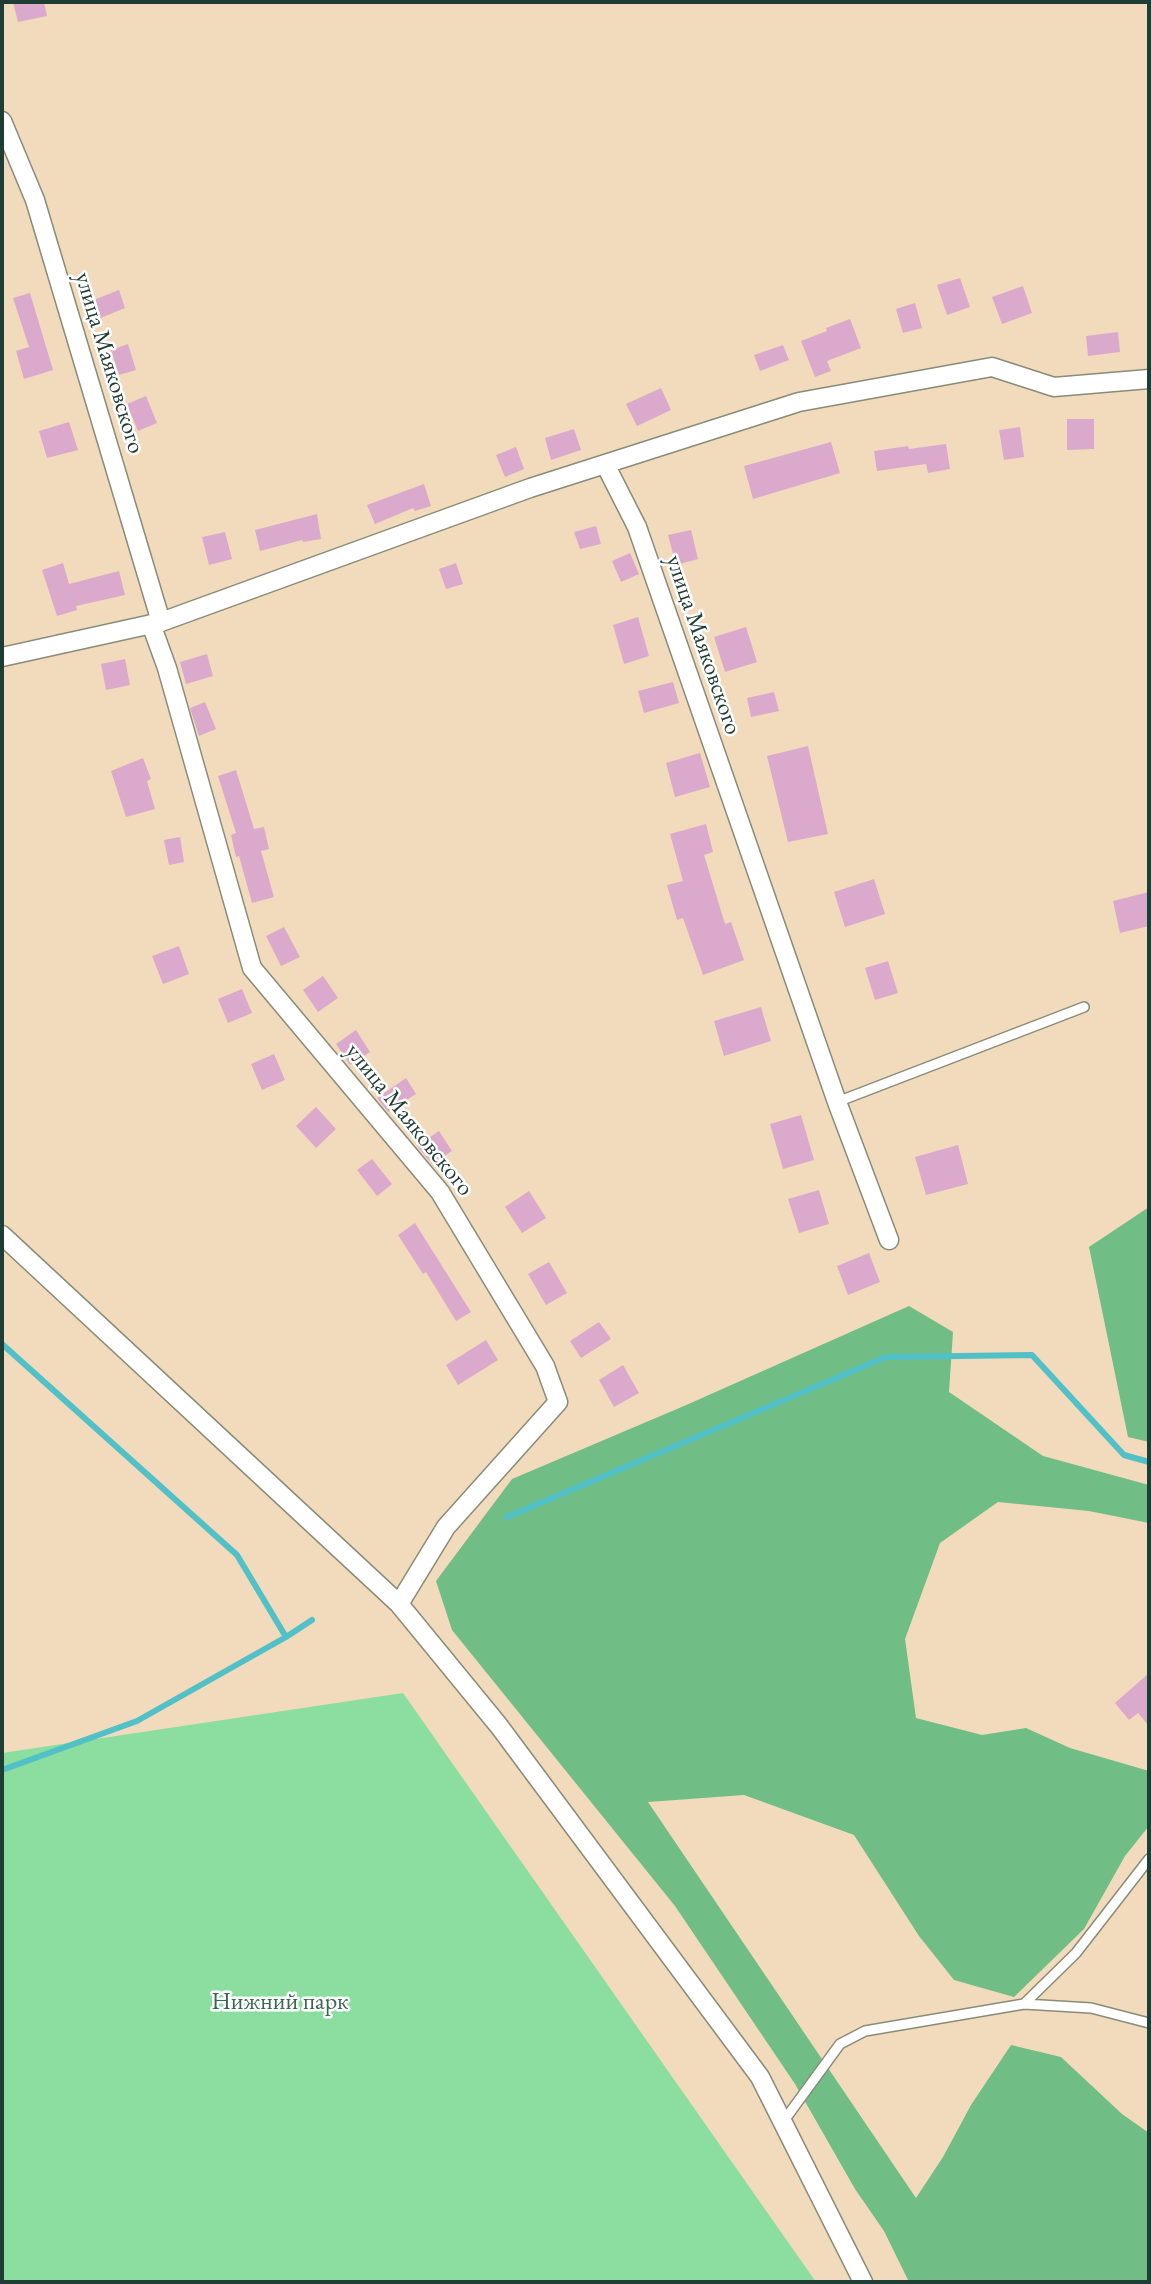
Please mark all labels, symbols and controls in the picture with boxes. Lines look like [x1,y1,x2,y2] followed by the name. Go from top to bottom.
[68,269,150,457] street label: улица Маяковского
[659,551,747,739] street label: улица Маяковского
[339,1038,479,1202] street label: улица Маяковского
[211,1988,349,2016] park label: Нижний парк

